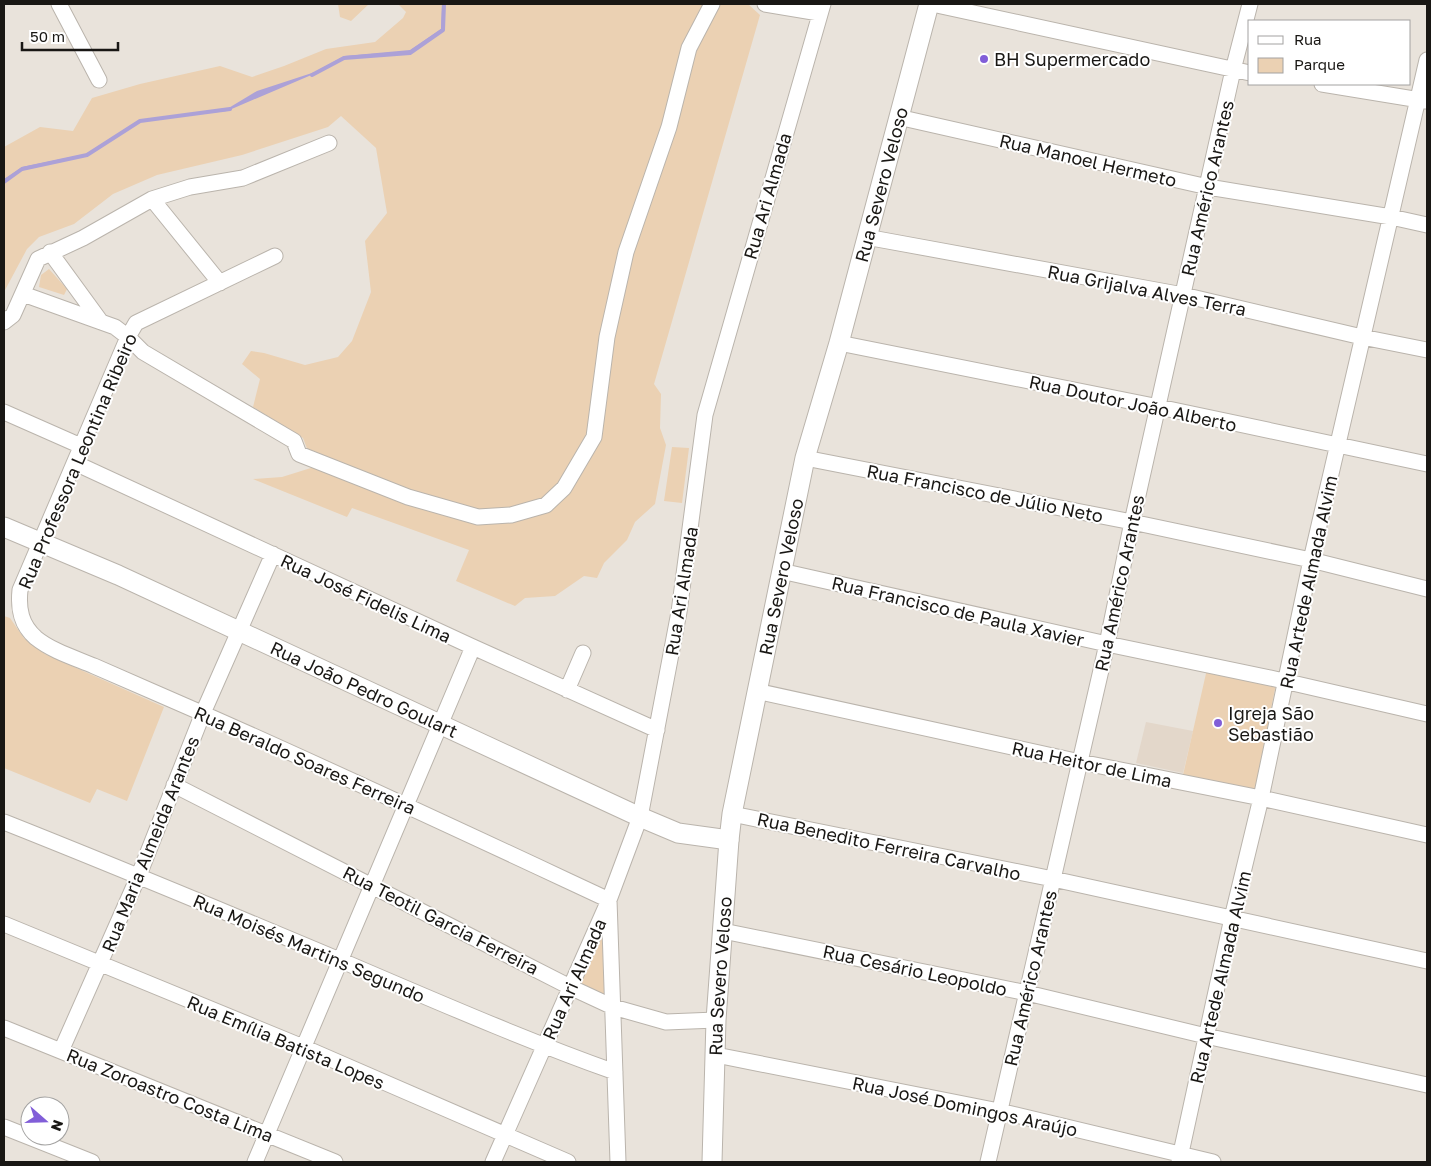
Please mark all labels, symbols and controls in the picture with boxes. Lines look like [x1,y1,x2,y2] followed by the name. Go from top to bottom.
[22,20,119,52] scale bar
[1248,20,1411,85] legend
[30,27,65,45] text: 50 m
[1294,30,1321,48] text: Rua
[994,48,1150,70] place label: BH Supermercado
[978,53,990,65] marker: BH Supermercado
[1294,55,1345,73] text: Parque
[1176,98,1238,278] street label: Rua Américo Arantes
[850,105,912,264] street label: Rua Severo Veloso
[997,129,1179,191] street label: Rua Manoel Hermeto
[738,130,796,262] street label: Rua Ari Almada
[1046,260,1248,320] street label: Rua Grijalva Alves Terra
[13,330,141,592] street label: Rua Professora Leontina Ribeiro
[1027,370,1239,436] street label: Rua Doutor João Alberto
[865,459,1105,527] street label: Rua Francisco de Júlio Neto
[1275,473,1341,691] street label: Rua Artede Almada Alvim
[1090,493,1148,673] street label: Rua Américo Arantes
[754,496,807,657] street label: Rua Severo Veloso
[660,525,702,657] street label: Rua Ari Almada
[277,549,455,647] street label: Rua José Fidelis Lima
[830,571,1086,651] street label: Rua Francisco de Paula Xavier
[267,636,461,742] street label: Rua João Pedro Goulart
[191,701,419,819] street label: Rua Beraldo Soares Ferreira
[1228,702,1314,745] place label: Igreja São Sebastião
[1212,717,1224,729] marker: Igreja São Sebastião
[97,733,203,955] street label: Rua Maria Almeida Arantes
[1010,736,1174,792] street label: Rua Heitor de Lima
[755,807,1023,885] street label: Rua Benedito Ferreira Carvalho
[339,861,543,979] street label: Rua Teotil Garcia Ferreira
[1185,868,1255,1086] street label: Rua Artede Almada Alvim
[999,888,1061,1068] street label: Rua Américo Arantes
[190,889,428,1007] street label: Rua Moisés Martins Segundo
[704,896,736,1056] street label: Rua Severo Veloso
[537,915,611,1043] street label: Rua Ari Almada
[821,940,1009,1000] street label: Rua Cesário Leopoldo
[184,990,388,1094] street label: Rua Emília Batista Lopes
[63,1043,277,1147] street label: Rua Zoroastro Costa Lima
[851,1071,1079,1141] street label: Rua José Domingos Araújo
[20,1096,70,1146] north arrow
[48,1118,67,1134] text: N

